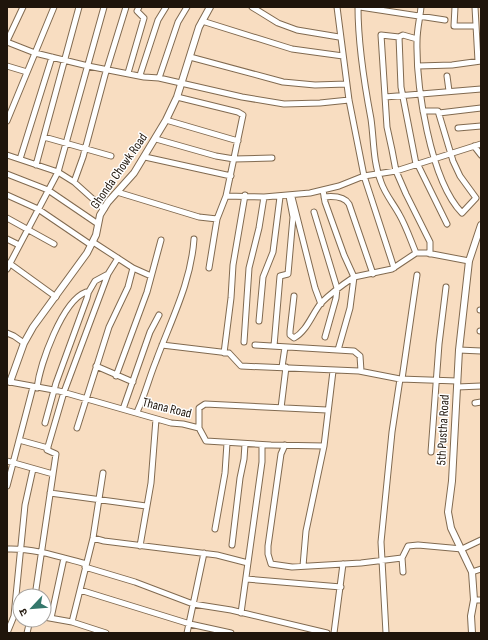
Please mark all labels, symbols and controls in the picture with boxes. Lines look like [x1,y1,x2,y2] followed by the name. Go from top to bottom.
[87,130,151,212] street label: Ghonda Chowk Road
[141,394,193,422] street label: Thana Road
[433,394,453,466] street label: 5th Pustha Road
[12,588,52,628] north arrow
[16,606,31,618] text: उ

